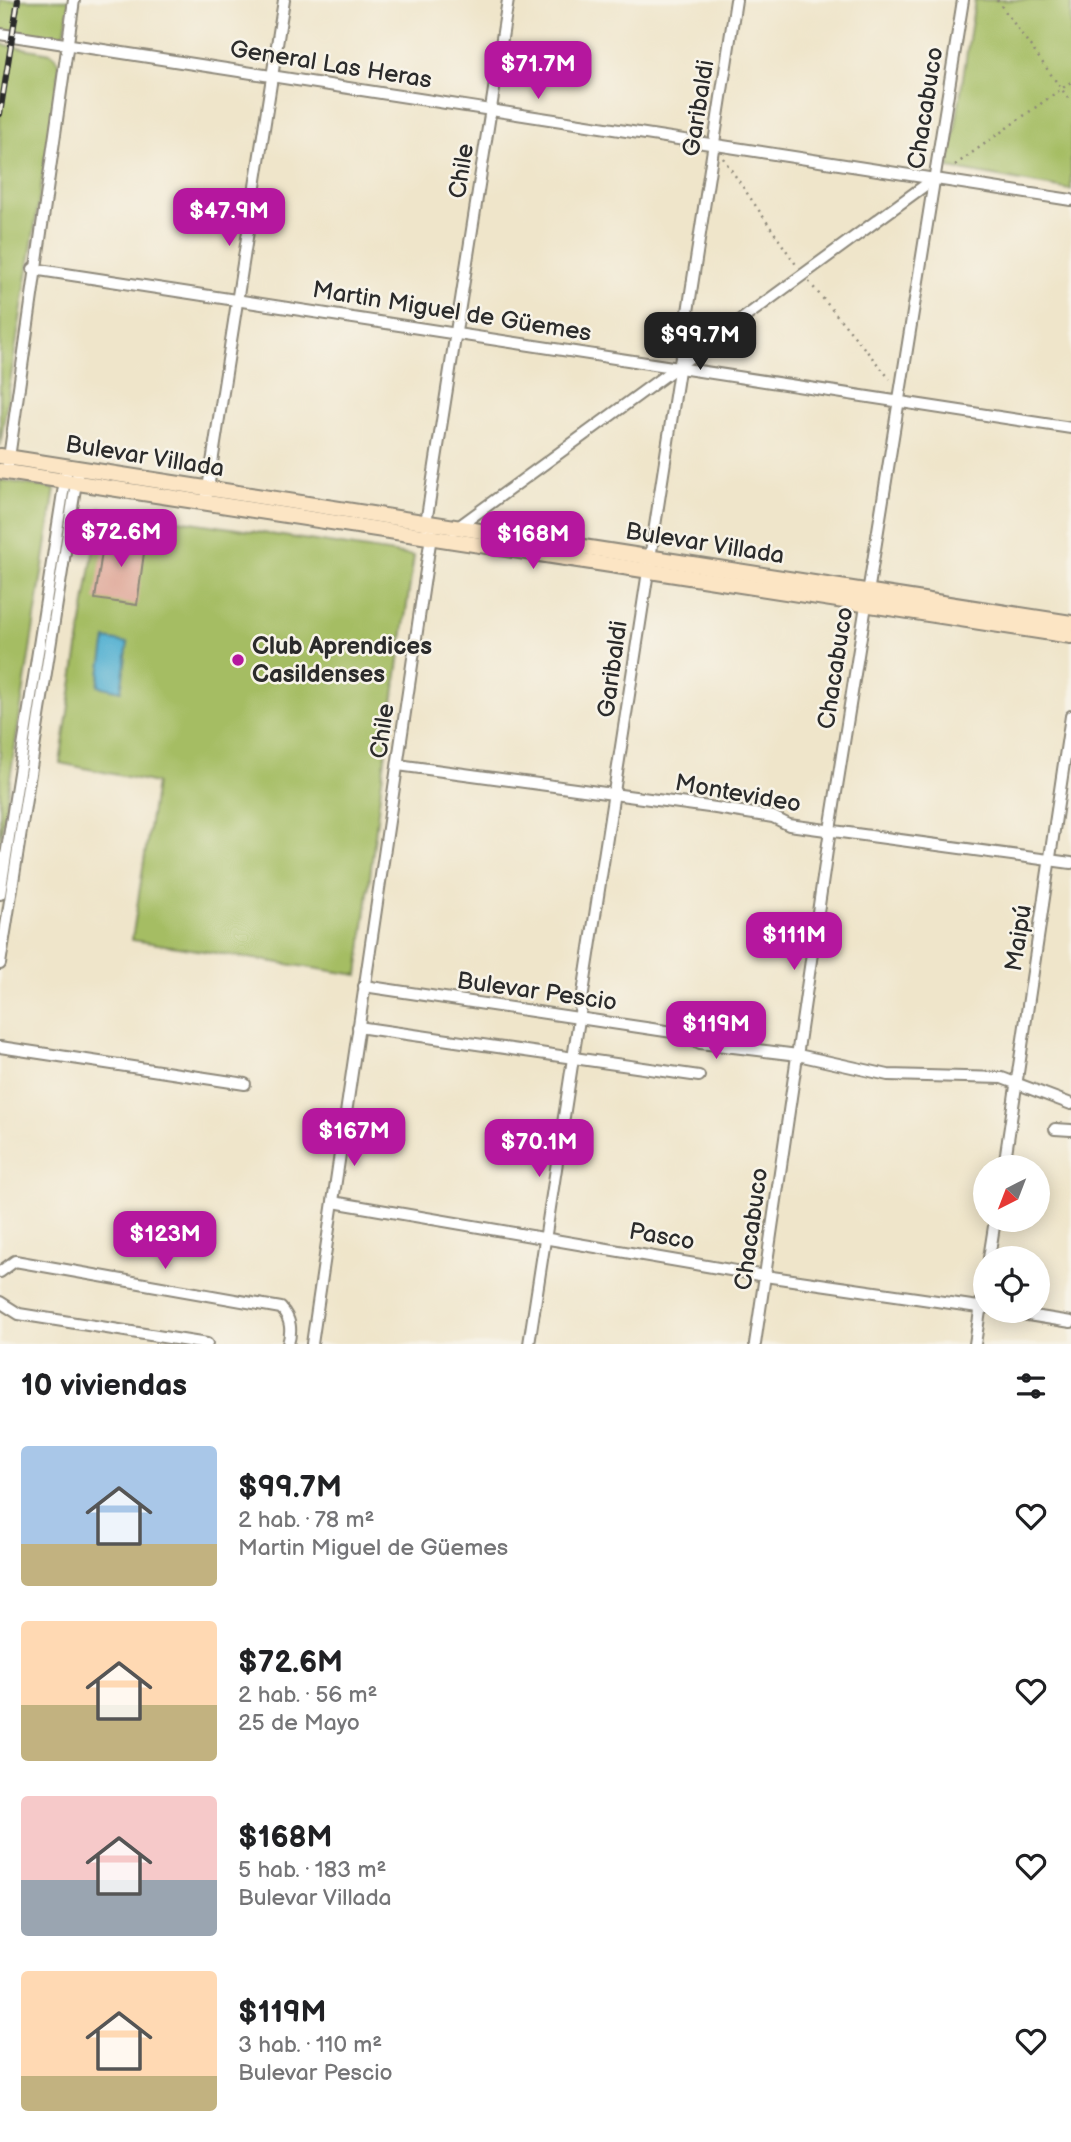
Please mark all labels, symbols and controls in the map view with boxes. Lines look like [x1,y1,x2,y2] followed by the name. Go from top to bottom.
[228,34,434,95] street label: General Las Heras
[481,42,595,101] pin: $71.7M
[902,45,949,171] street label: Chacabuco
[500,50,576,78] text: $71.7M
[677,58,720,159] street label: Garibaldi
[443,141,480,201] street label: Chile
[172,188,286,248] pin: $47.9M
[189,197,269,225] text: $47.9M
[310,275,594,348] street label: Martin Miguel de Güemes
[643,312,757,372] pin: $99.7M
[660,321,740,349] text: $99.7M
[63,430,226,483] street label: Bulevar Villada
[64,510,178,569] pin: $72.6M
[484,512,582,571] pin: $168M
[623,517,786,570] street label: Bulevar Villada
[81,518,161,546] text: $72.6M
[497,520,569,548] text: $168M
[812,605,859,731] street label: Chacabuco
[591,619,634,719] street label: Garibaldi
[252,632,432,689] place label: Club Aprendices Casildenses
[230,652,246,668] marker: Club Aprendices Casildenses
[364,702,401,761] street label: Chile
[673,768,803,819] street label: Montevideo
[999,903,1038,973] street label: Maipú
[745,912,843,972] pin: $111M
[762,921,826,949] text: $111M
[455,966,619,1017] street label: Bulevar Pescio
[667,1002,765,1061] pin: $119M
[682,1010,750,1038] text: $119M
[305,1108,403,1168] pin: $167M
[318,1117,390,1145] text: $167M
[482,1120,596,1179] pin: $70.1M
[501,1128,577,1156] text: $70.1M
[973,1155,1050,1232] north arrow
[973,1155,1050,1323] map controls
[729,1166,774,1292] street label: Chacabuco
[116,1212,214,1271] pin: $123M
[627,1216,697,1257] street label: Pasco
[129,1220,201,1248] text: $123M
[973,1246,1050,1323] button: locate
[1012,1367,1050,1405] icon: filters
[21,1368,187,1404] text: 10 viviendas
[238,1470,342,1506] text: $99.7M
[77,1474,161,1558] icon: home
[1012,1497,1050,1535] icon: heart
[238,1506,374,1534] text: 2 hab. · 78 m²
[238,1534,508,1562] text: Martin Miguel de Güemes
[238,1645,343,1681] text: $72.6M
[77,1649,161,1733] icon: home
[1012,1672,1050,1710] icon: heart
[238,1681,378,1709] text: 2 hab. · 56 m²
[238,1709,360,1737] text: 25 de Mayo
[238,1820,332,1856] text: $168M
[77,1824,161,1908] icon: home
[1012,1847,1050,1885] icon: heart
[238,1856,386,1884] text: 5 hab. · 183 m²
[238,1884,392,1912] text: Bulevar Villada
[238,1995,326,2031] text: $119M
[77,1999,161,2083] icon: home
[1012,2022,1050,2060] icon: heart
[238,2031,382,2059] text: 3 hab. · 110 m²
[238,2059,393,2087] text: Bulevar Pescio

